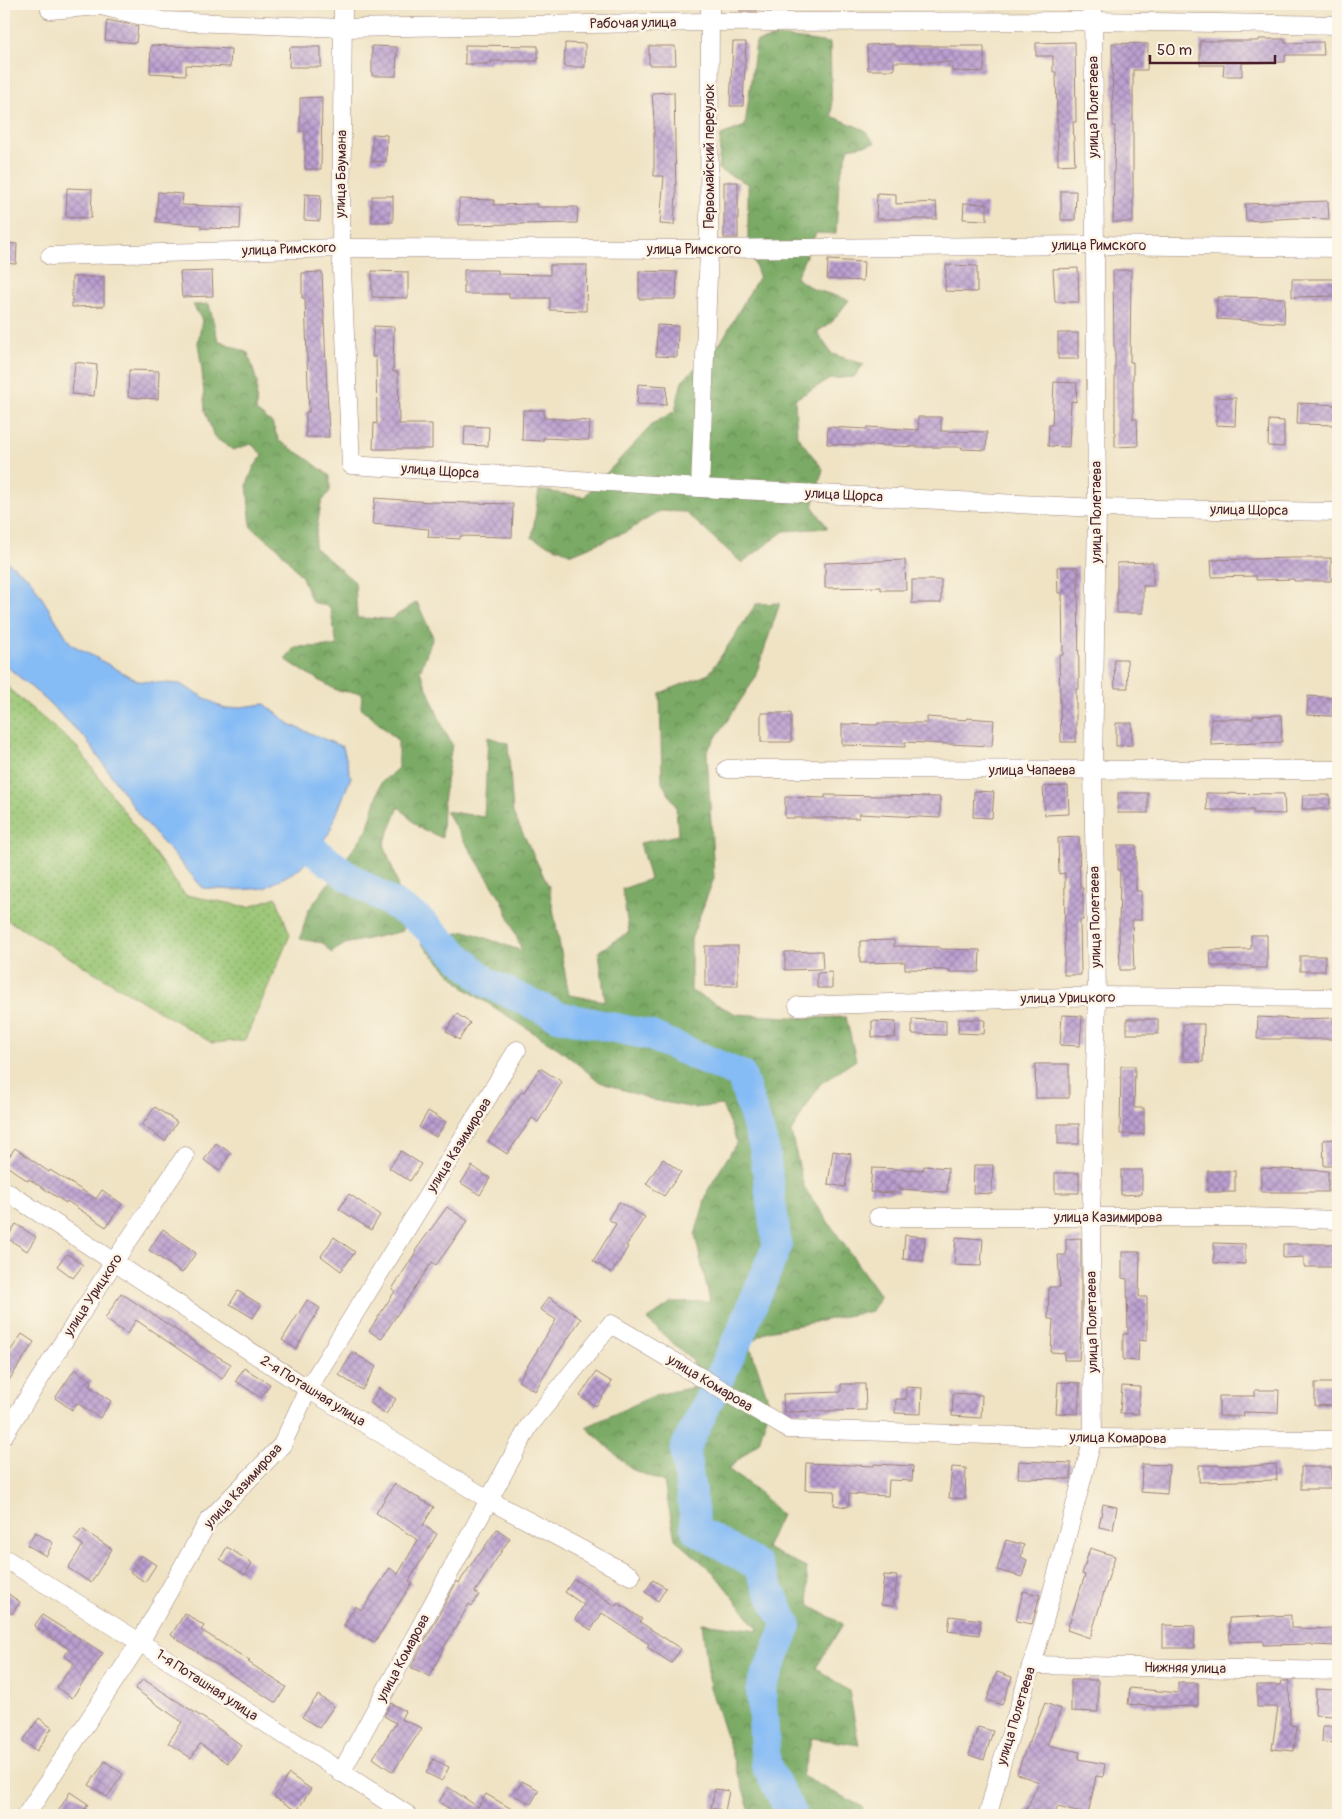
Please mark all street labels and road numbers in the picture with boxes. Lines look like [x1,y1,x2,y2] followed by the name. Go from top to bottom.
[590,14,676,32] street label: Рабочая улица
[1085,56,1102,159] street label: улица Полетаева
[701,84,718,228] street label: Первомайский переулок
[332,130,350,219] street label: улица Баумана
[1051,237,1147,254] street label: улица Римского
[240,239,337,259] street label: улица Римского
[646,241,742,258] street label: улица Римского
[399,460,480,482] street label: улица Щорса
[1088,461,1105,564] street label: улица Полетаева
[804,484,883,506] street label: улица Щорса
[1209,501,1288,519] street label: улица Щорса
[988,762,1075,779] street label: улица Чапаева
[1086,866,1104,969] street label: улица Полетаева
[1019,989,1116,1007] street label: улица Урицкого
[423,1095,495,1196] street label: улица Казимирова
[1053,1209,1162,1226] street label: улица Казимирова
[59,1250,126,1340] street label: улица Урицкого
[1083,1271,1101,1374] street label: улица Полетаева
[663,1350,756,1415] street label: улица Комарова
[257,1352,369,1430] street label: 2-я Поташная улица
[1068,1429,1167,1447] street label: улица Комарова
[200,1440,286,1533] street label: улица Казимирова
[372,1611,433,1706] street label: улица Комарова
[153,1646,261,1724] street label: 1-я Поташная улица
[1144,1659,1226,1677] street label: Нижняя улица
[993,1665,1039,1768] street label: улица Полетаева

